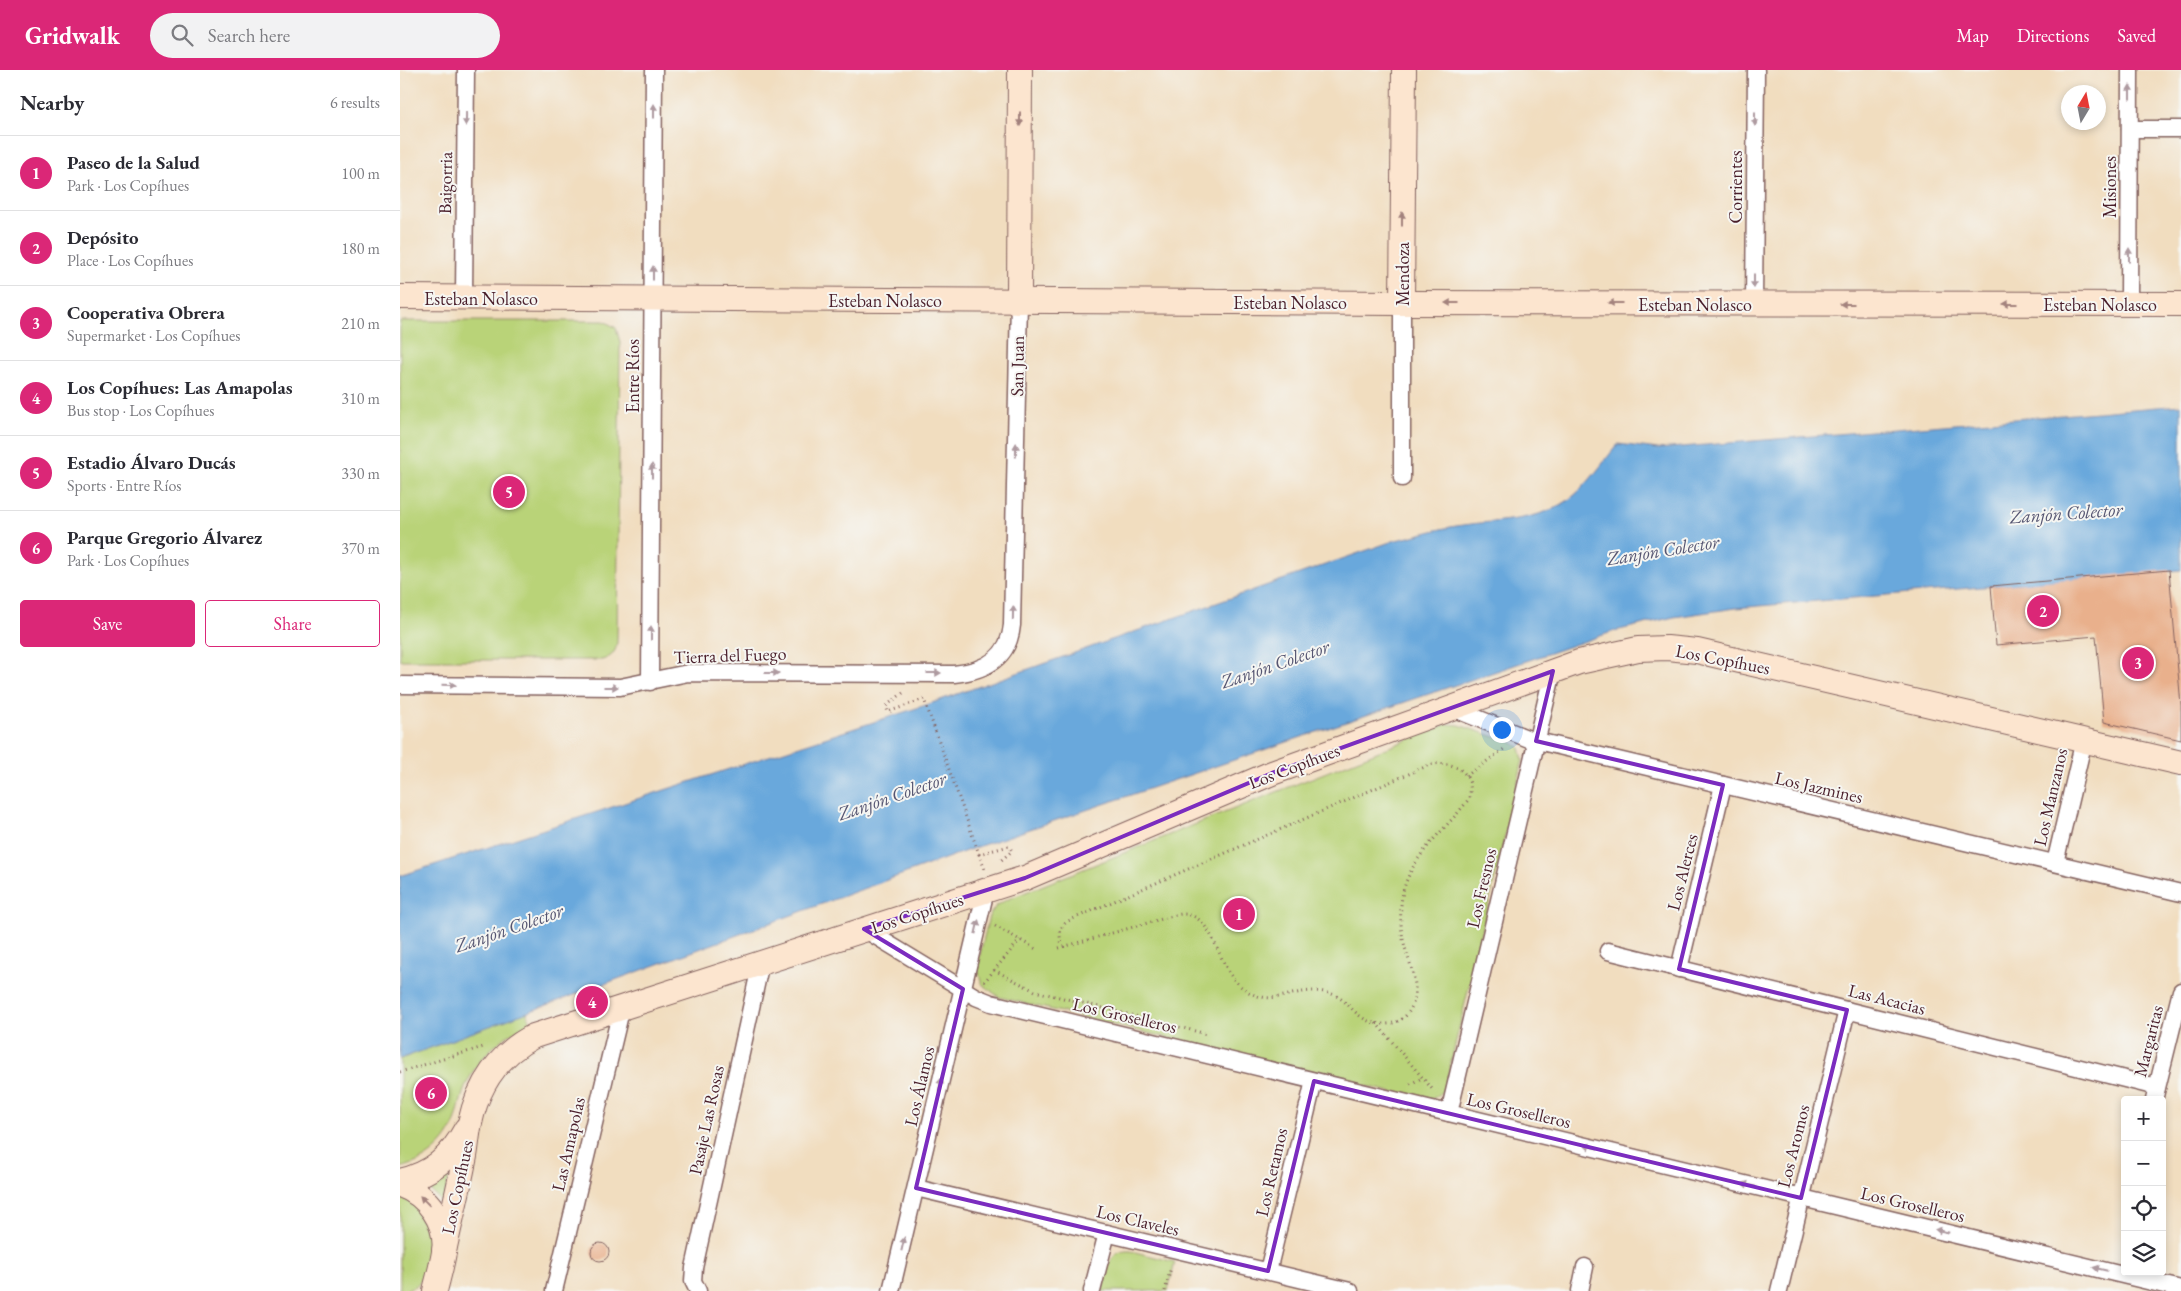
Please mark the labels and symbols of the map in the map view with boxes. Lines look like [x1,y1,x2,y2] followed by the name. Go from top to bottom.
[2126,84,2134,100] one-way arrow
[2061,85,2106,130] north arrow
[650,102,658,118] one-way arrow
[462,111,470,127] one-way arrow
[1016,111,1024,127] one-way arrow
[1751,111,1759,127] one-way arrow
[1724,150,1747,224] street label: Corrientes
[433,151,457,214] street label: Baigorria
[2098,156,2121,218] street label: Misiones
[1399,211,1407,227] one-way arrow
[1391,241,1414,306] street label: Mendoza
[2125,247,2133,263] one-way arrow
[649,265,657,281] one-way arrow
[1750,273,1758,289] one-way arrow
[424,287,538,310] street label: Esteban Nolasco
[828,289,942,312] street label: Esteban Nolasco
[1233,291,1347,314] street label: Esteban Nolasco
[1638,293,1752,316] street label: Esteban Nolasco
[2043,293,2157,316] street label: Esteban Nolasco
[1444,299,1460,307] one-way arrow
[1607,299,1623,307] one-way arrow
[1839,300,1855,308] one-way arrow
[2002,300,2018,308] one-way arrow
[1005,335,1029,397] street label: San Juan
[621,339,644,413] street label: Entre Ríos
[1012,442,1020,458] one-way arrow
[648,462,656,478] one-way arrow
[493,473,525,511] pin: 5
[2008,497,2124,529] water label: Zanjón Colector
[1604,529,1722,571] water label: Zanjón Colector
[2027,592,2059,630] pin: 2
[1009,604,1017,620] one-way arrow
[647,625,655,641] one-way arrow
[1216,633,1333,695] water label: Zanjón Colector
[1674,639,1772,679] street label: Los Copíhues
[673,642,787,668] street label: Tierra del Fuego
[2122,644,2154,682] pin: 3
[764,669,780,677] one-way arrow
[927,669,943,677] one-way arrow
[441,682,457,690] one-way arrow
[603,683,619,691] one-way arrow
[1489,717,1515,743] your location
[1245,738,1343,794] street label: Los Copíhues
[2028,746,2072,848] street label: Los Manzanos
[833,765,950,827] water label: Zanjón Colector
[1773,766,1865,808] street label: Los Jazmines
[1661,831,1703,913] street label: Los Alerces
[1461,846,1501,930] street label: Los Fresnos
[868,887,966,939] street label: Los Copíhues
[1223,895,1255,933] pin: 1
[450,897,567,959] water label: Zanjón Colector
[974,920,982,935] one-way arrow
[1846,978,1928,1020] street label: Las Acacias
[576,983,608,1021] pin: 4
[1071,992,1179,1038] street label: Los Groselleros
[2128,1003,2168,1079] street label: Margaritas
[899,1044,939,1128] street label: Los Álamos
[683,1063,729,1177] street label: Pasaje Las Rosas
[415,1074,447,1112] pin: 6
[936,1078,944,1093] one-way arrow
[1465,1087,1573,1133] street label: Los Groselleros
[546,1094,590,1193] street label: Las Amapolas
[1772,1102,1814,1190] street label: Los Aromos
[1250,1125,1292,1219] street label: Los Retamos
[436,1138,478,1236] street label: Los Copíhues
[1584,1143,1599,1151] one-way arrow
[1742,1181,1757,1189] one-way arrow
[1859,1181,1967,1227] street label: Los Groselleros
[419,1195,431,1207] one-way arrow
[1094,1199,1182,1241] street label: Los Claveles
[1934,1227,1949,1235] one-way arrow
[899,1236,907,1251] one-way arrow
[2092,1265,2107,1273] one-way arrow

